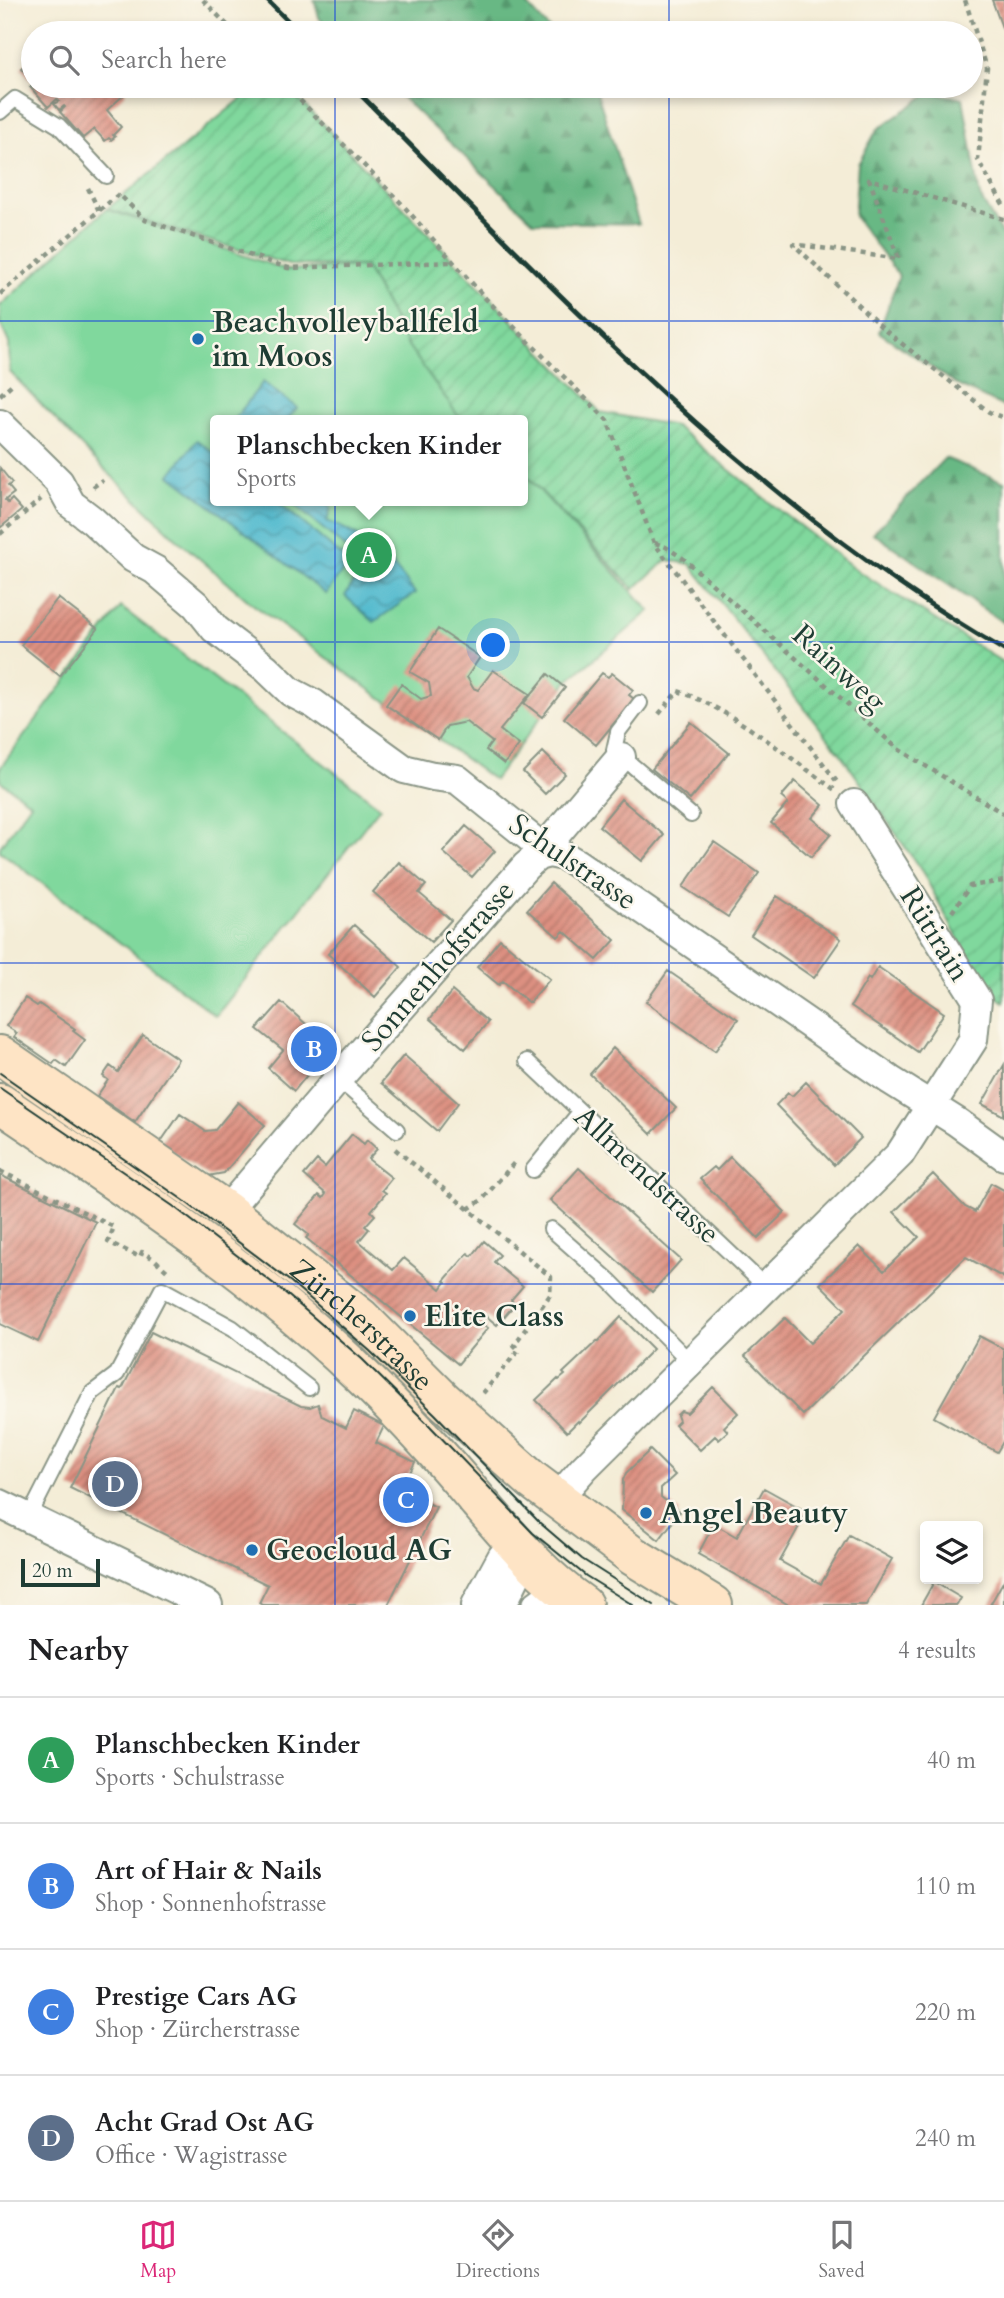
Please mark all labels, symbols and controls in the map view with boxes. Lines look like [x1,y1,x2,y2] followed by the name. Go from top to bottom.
[21,21,983,98] search box
[45,41,83,79] icon: search
[101,42,227,77] text: Search here
[212,302,479,377] place label: Beachvolleyballfeld im Moos
[190,331,206,347] marker: Beachvolleyballfeld im Moos
[210,415,528,506] popup
[237,428,501,463] text: Planschbecken Kinder
[237,463,296,494] text: Sports
[346,529,392,581] pin: A
[783,615,895,721] street label: Rainweg
[476,628,510,662] your location
[501,804,645,920] street label: Schulstrasse
[352,871,524,1061] street label: Sonnenhofstrasse
[890,879,980,989] street label: Rütirain
[291,1023,337,1075] pin: B
[565,1097,729,1253] street label: Allmendstrasse
[281,1249,443,1400] street label: Zürcherstrasse
[424,1296,564,1337] place label: Elite Class
[402,1308,418,1324] marker: Elite Class
[92,1458,138,1510] pin: D
[383,1474,429,1526] pin: C
[660,1493,848,1534] place label: Angel Beauty
[638,1505,654,1521] marker: Angel Beauty
[920,1521,983,1584] map controls
[920,1521,983,1584] button: layers
[266,1530,452,1571] place label: Geocloud AG
[244,1542,260,1558] marker: Geocloud AG
[21,1556,100,1588] scale bar
[32,1558,73,1584] text: 20 m
[28,1630,129,1671] text: Nearby
[898,1635,976,1666] text: 4 results
[95,1727,360,1762] text: Planschbecken Kinder
[42,1745,60,1776] text: A
[927,1745,976,1776] text: 40 m
[95,1762,285,1793] text: Sports · Schulstrasse
[95,1853,322,1888] text: Art of Hair & Nails
[43,1871,59,1902] text: B
[915,1871,976,1902] text: 110 m
[95,1888,327,1919] text: Shop · Sonnenhofstrasse
[95,1979,298,2014] text: Prestige Cars AG
[42,1997,60,2028] text: C
[915,1997,976,2028] text: 220 m
[95,2014,300,2045] text: Shop · Zürcherstrasse
[95,2105,314,2140] text: Acht Grad Ost AG
[41,2123,61,2154] text: D
[915,2123,976,2154] text: 240 m
[95,2140,288,2171] text: Office · Wagistrasse
[139,2216,177,2284] tab: Map
[456,2216,540,2284] tab: Directions
[819,2216,865,2284] tab: Saved

